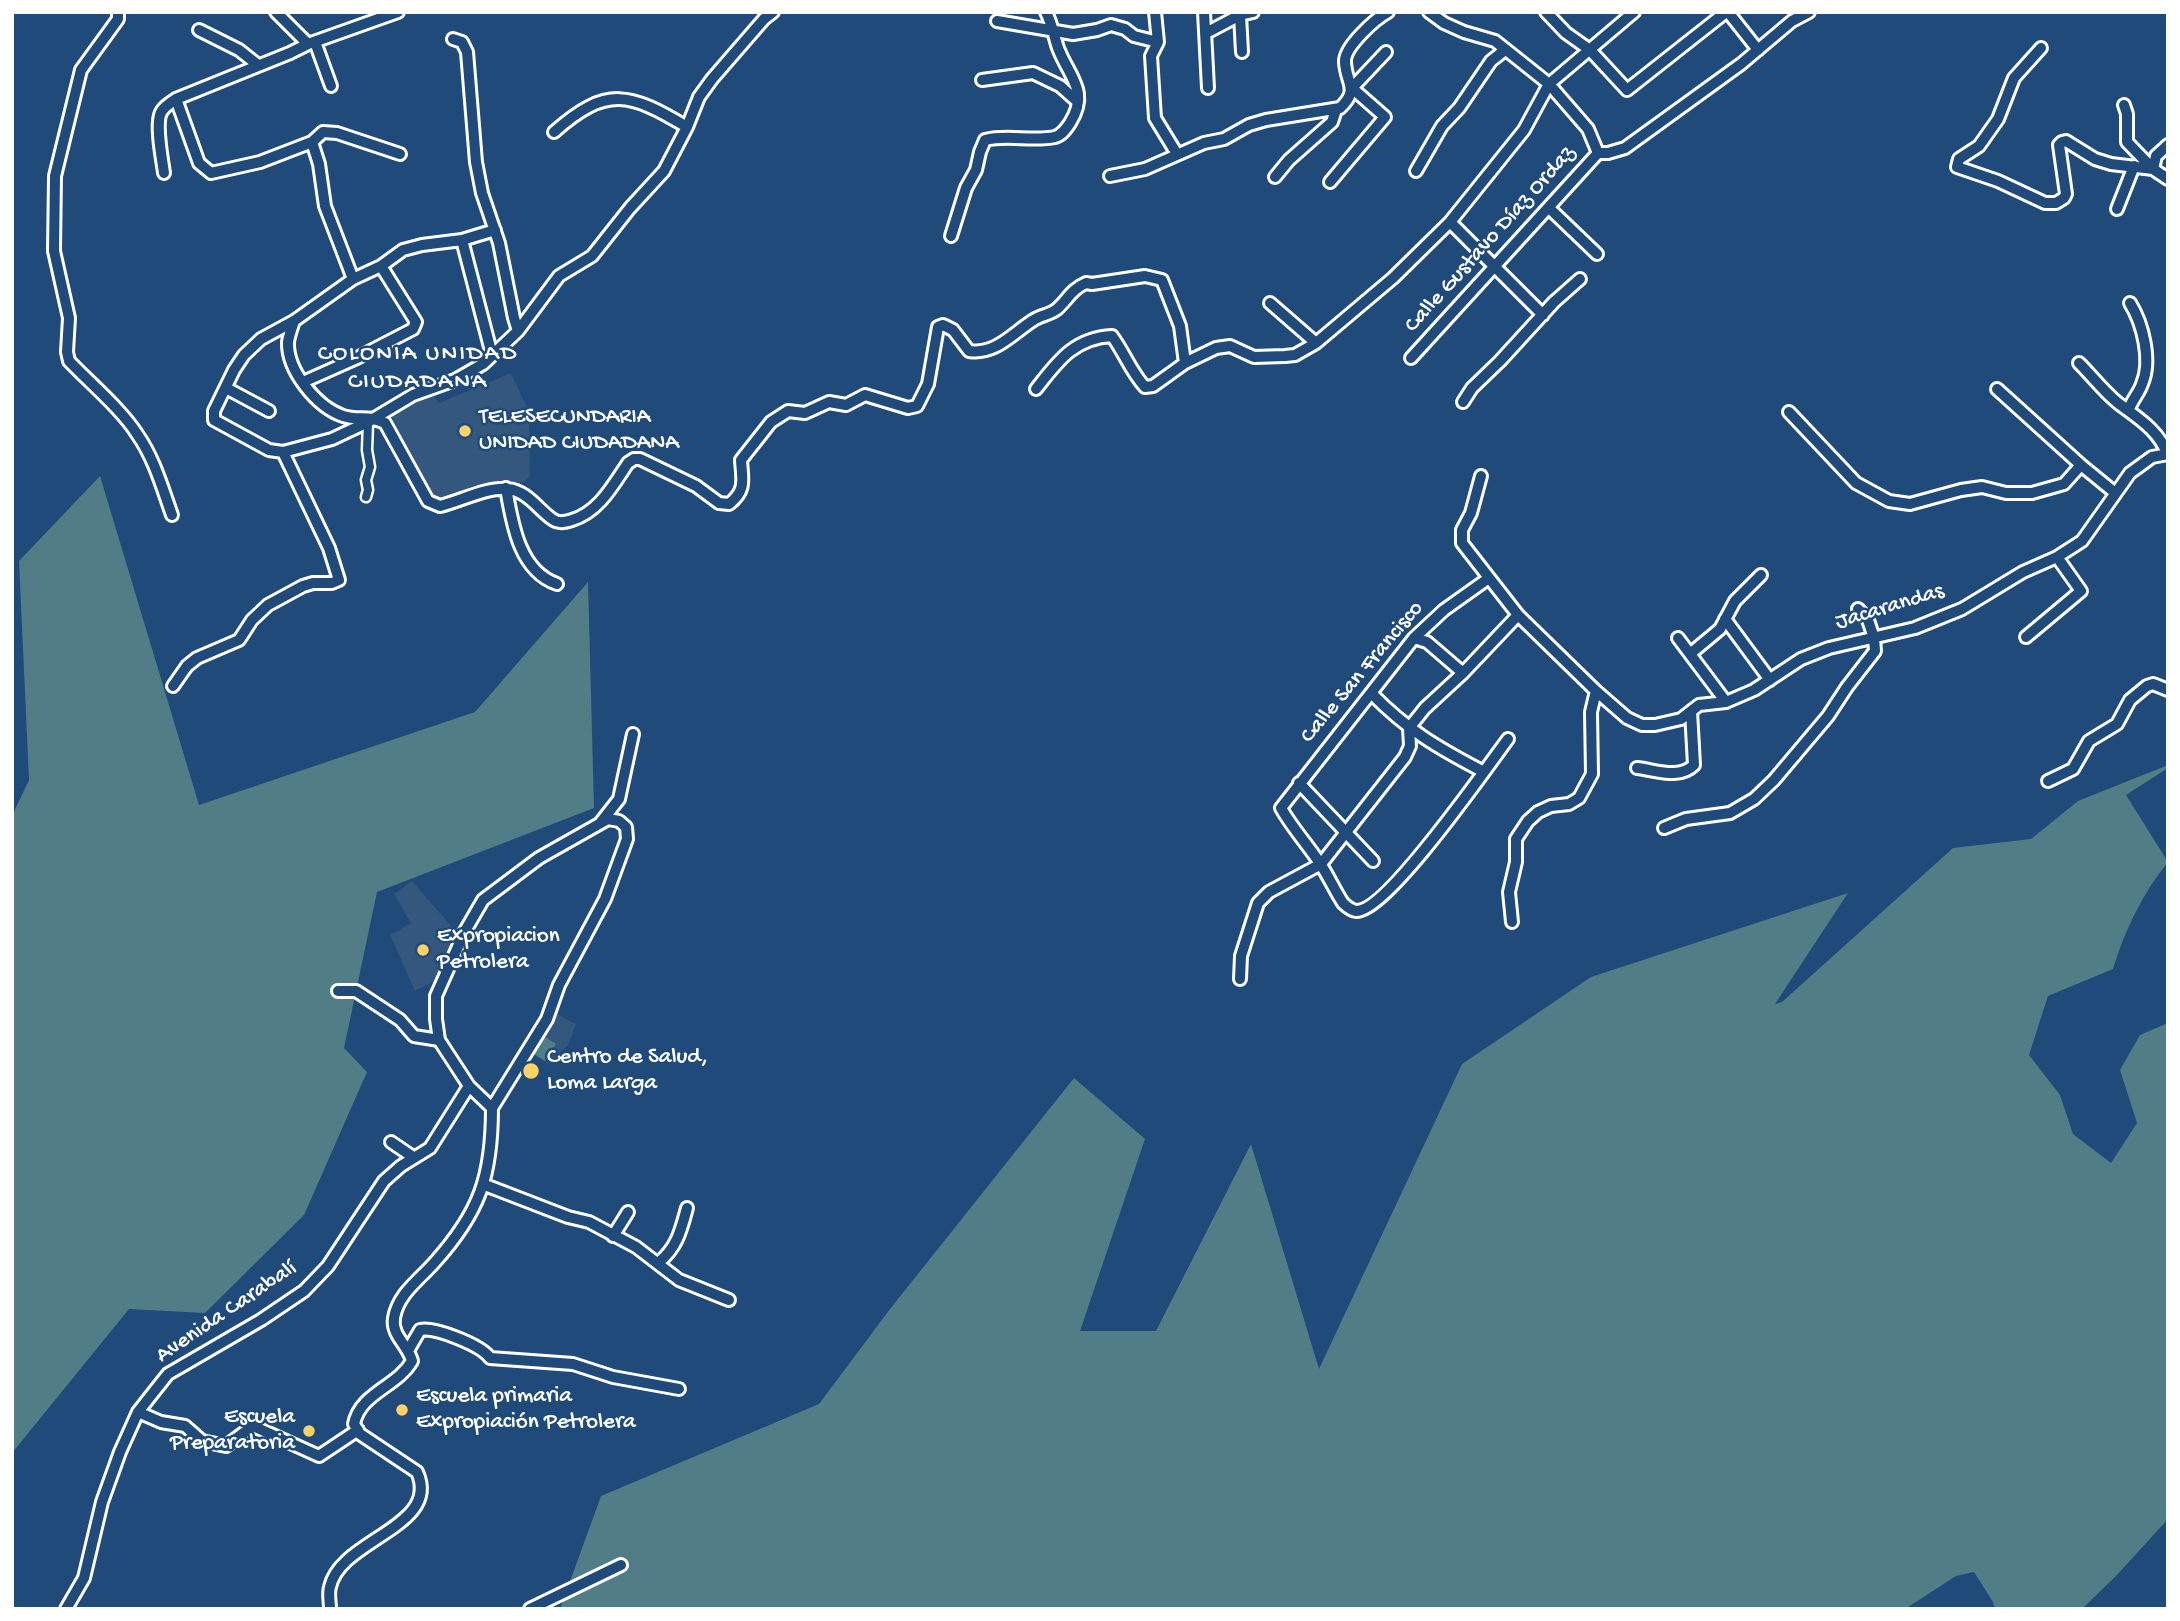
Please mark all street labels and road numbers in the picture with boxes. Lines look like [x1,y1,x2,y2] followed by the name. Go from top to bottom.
[1399,141,1583,339] street label: Calle Gustavo Díaz Ordaz
[1832,578,1948,638] street label: Jacarandas
[1295,596,1431,750] street label: Calle San Francisco
[151,1256,303,1370] street label: Avenida Carabalí

